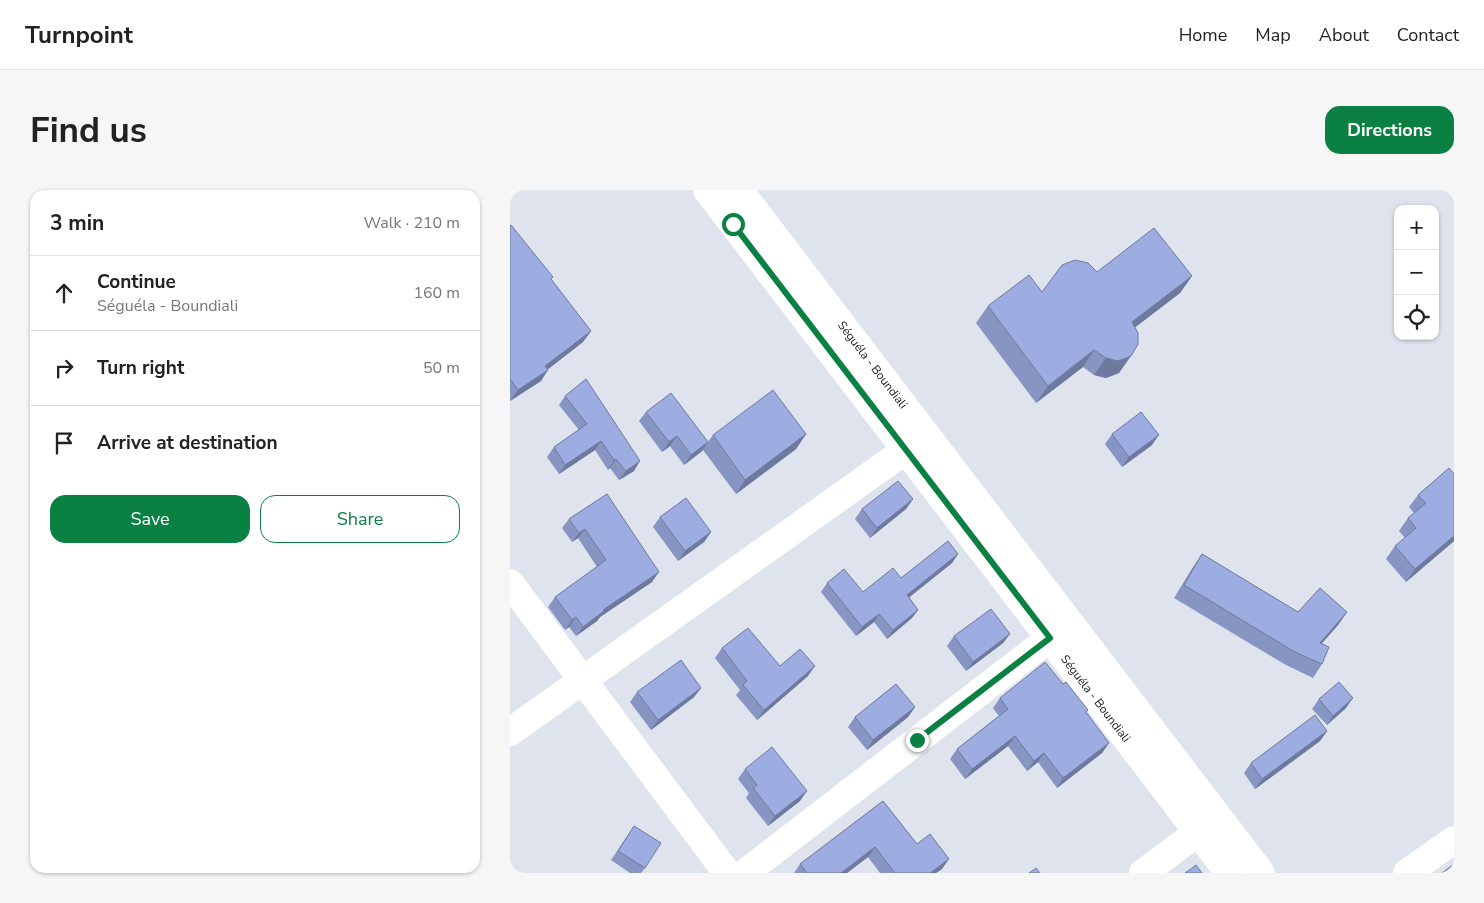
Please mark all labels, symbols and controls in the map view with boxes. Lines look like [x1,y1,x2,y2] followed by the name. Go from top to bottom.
[25,19,133,51] text: Turnpoint
[1179,23,1227,47] text: Home
[1255,23,1291,47] text: Map
[1319,23,1369,47] text: About
[1397,23,1459,47] text: Contact
[1325,106,1454,154] button: Directions
[30,107,147,154] text: Find us
[1394,205,1439,340] map controls
[1394,205,1439,250] button: +
[50,209,104,237] text: 3 min
[364,212,460,234] text: Walk · 210 m
[722,213,745,236] route start
[1394,250,1439,295] button: −
[97,269,176,295] text: Continue
[50,279,78,307] icon: ahead
[413,282,460,304] text: 160 m
[97,295,238,317] text: Séguéla - Boundiali
[1394,295,1439,340] button: locate
[834,318,911,412] street label: Séguéla - Boundiali
[50,354,78,382] icon: right
[97,355,184,381] text: Turn right
[423,357,460,379] text: 50 m
[50,429,78,457] icon: arrive
[97,430,278,456] text: Arrive at destination
[50,495,250,543] button: Save
[260,495,460,543] button: Share
[1057,651,1134,745] street label: Séguéla - Boundiali
[906,729,929,752] route end

